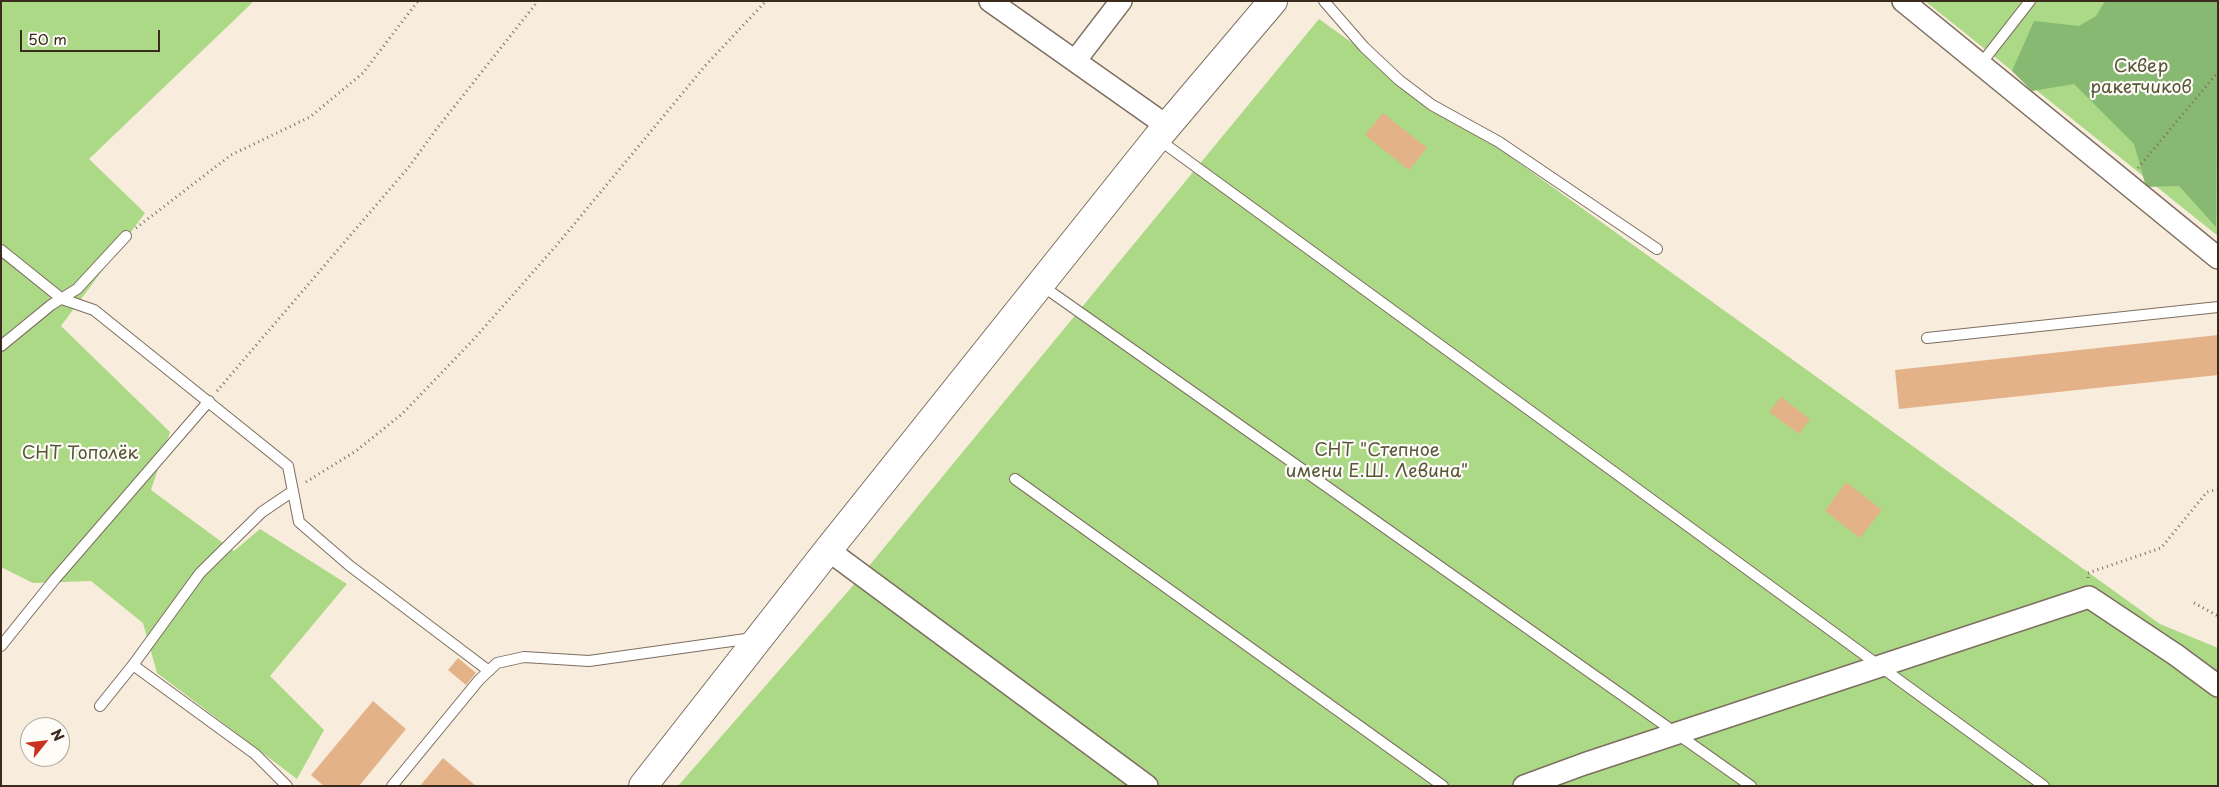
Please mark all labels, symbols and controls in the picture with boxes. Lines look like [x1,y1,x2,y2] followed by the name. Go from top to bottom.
[22,20,162,52] scale bar
[28,27,67,50] text: 50 m
[2090,56,2192,98] park label: Сквер ракетчиков
[1286,440,1468,482] park label: СНТ "Степное имени Е.Ш. Левина"
[22,443,138,465] park label: СНТ Тополёк
[20,717,70,767] north arrow
[46,725,70,745] text: N

